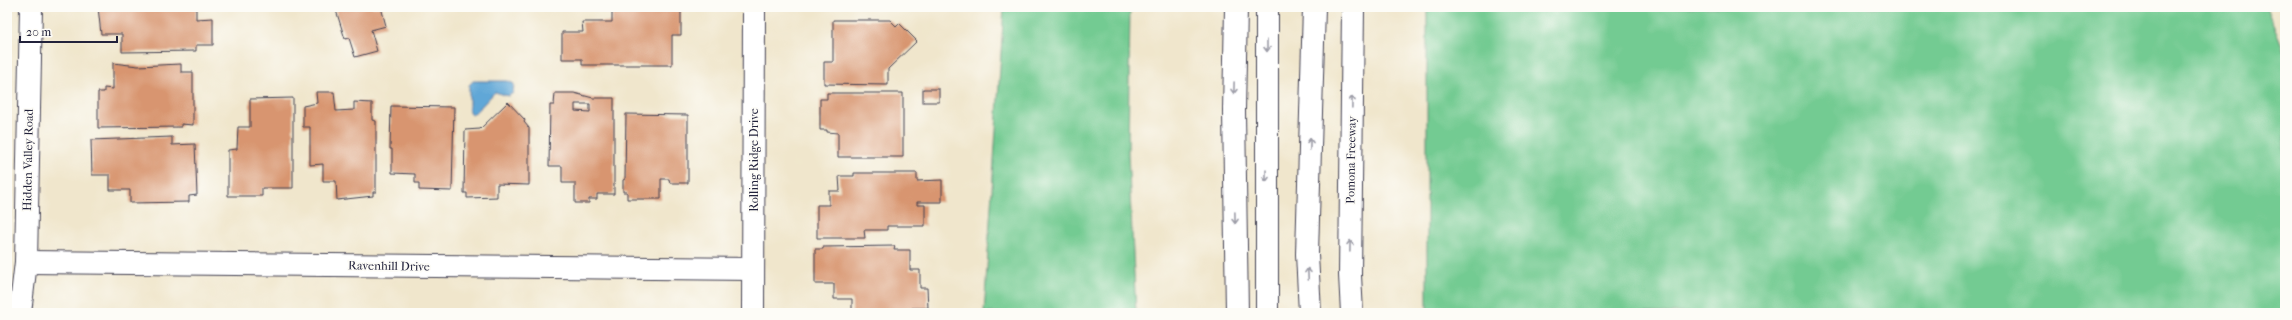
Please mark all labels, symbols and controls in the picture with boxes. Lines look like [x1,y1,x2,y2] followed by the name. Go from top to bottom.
[20,18,117,44] scale bar
[26,25,51,39] text: 20 m
[1263,39,1271,52] one-way arrow
[1230,81,1238,94] one-way arrow
[1348,96,1356,109] one-way arrow
[20,108,36,211] street label: Hidden Valley Road
[747,108,761,212] street label: Rolling Ridge Drive
[1343,115,1359,204] street label: Pomona Freeway
[1306,138,1314,151] one-way arrow
[1262,169,1270,182] one-way arrow
[1231,211,1239,224] one-way arrow
[1346,240,1354,253] one-way arrow
[348,258,430,274] street label: Ravenhill Drive
[1305,268,1312,281] one-way arrow

